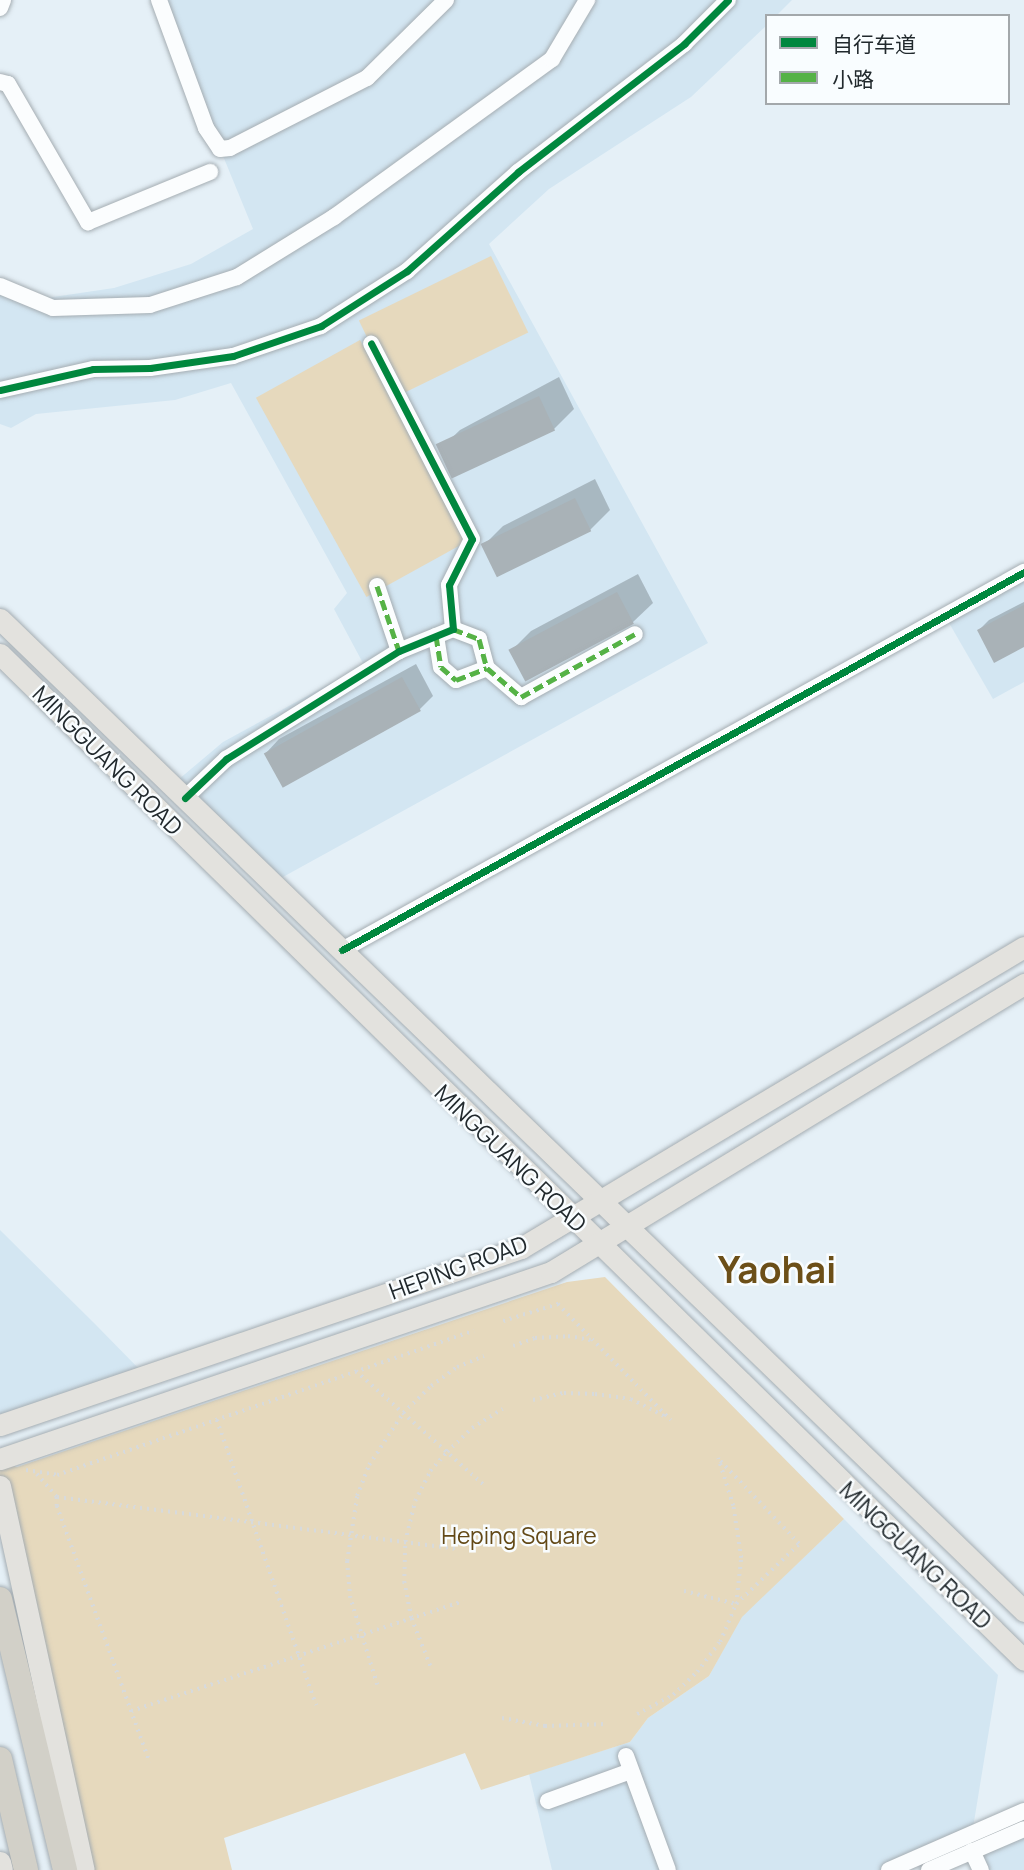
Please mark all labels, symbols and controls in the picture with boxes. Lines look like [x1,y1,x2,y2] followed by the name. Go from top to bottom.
[765,14,1010,105] legend
[832,30,916,58] text: 自行车道
[832,65,874,93] text: 小路
[27,679,189,841] street label: MINGGUANG ROAD
[429,1079,593,1237] street label: MINGGUANG ROAD
[385,1229,531,1305] street label: HEPING ROAD
[718,1247,836,1291] district label: Yaohai
[834,1476,998,1634] street label: MINGGUANG ROAD
[441,1521,597,1549] park label: Heping Square

